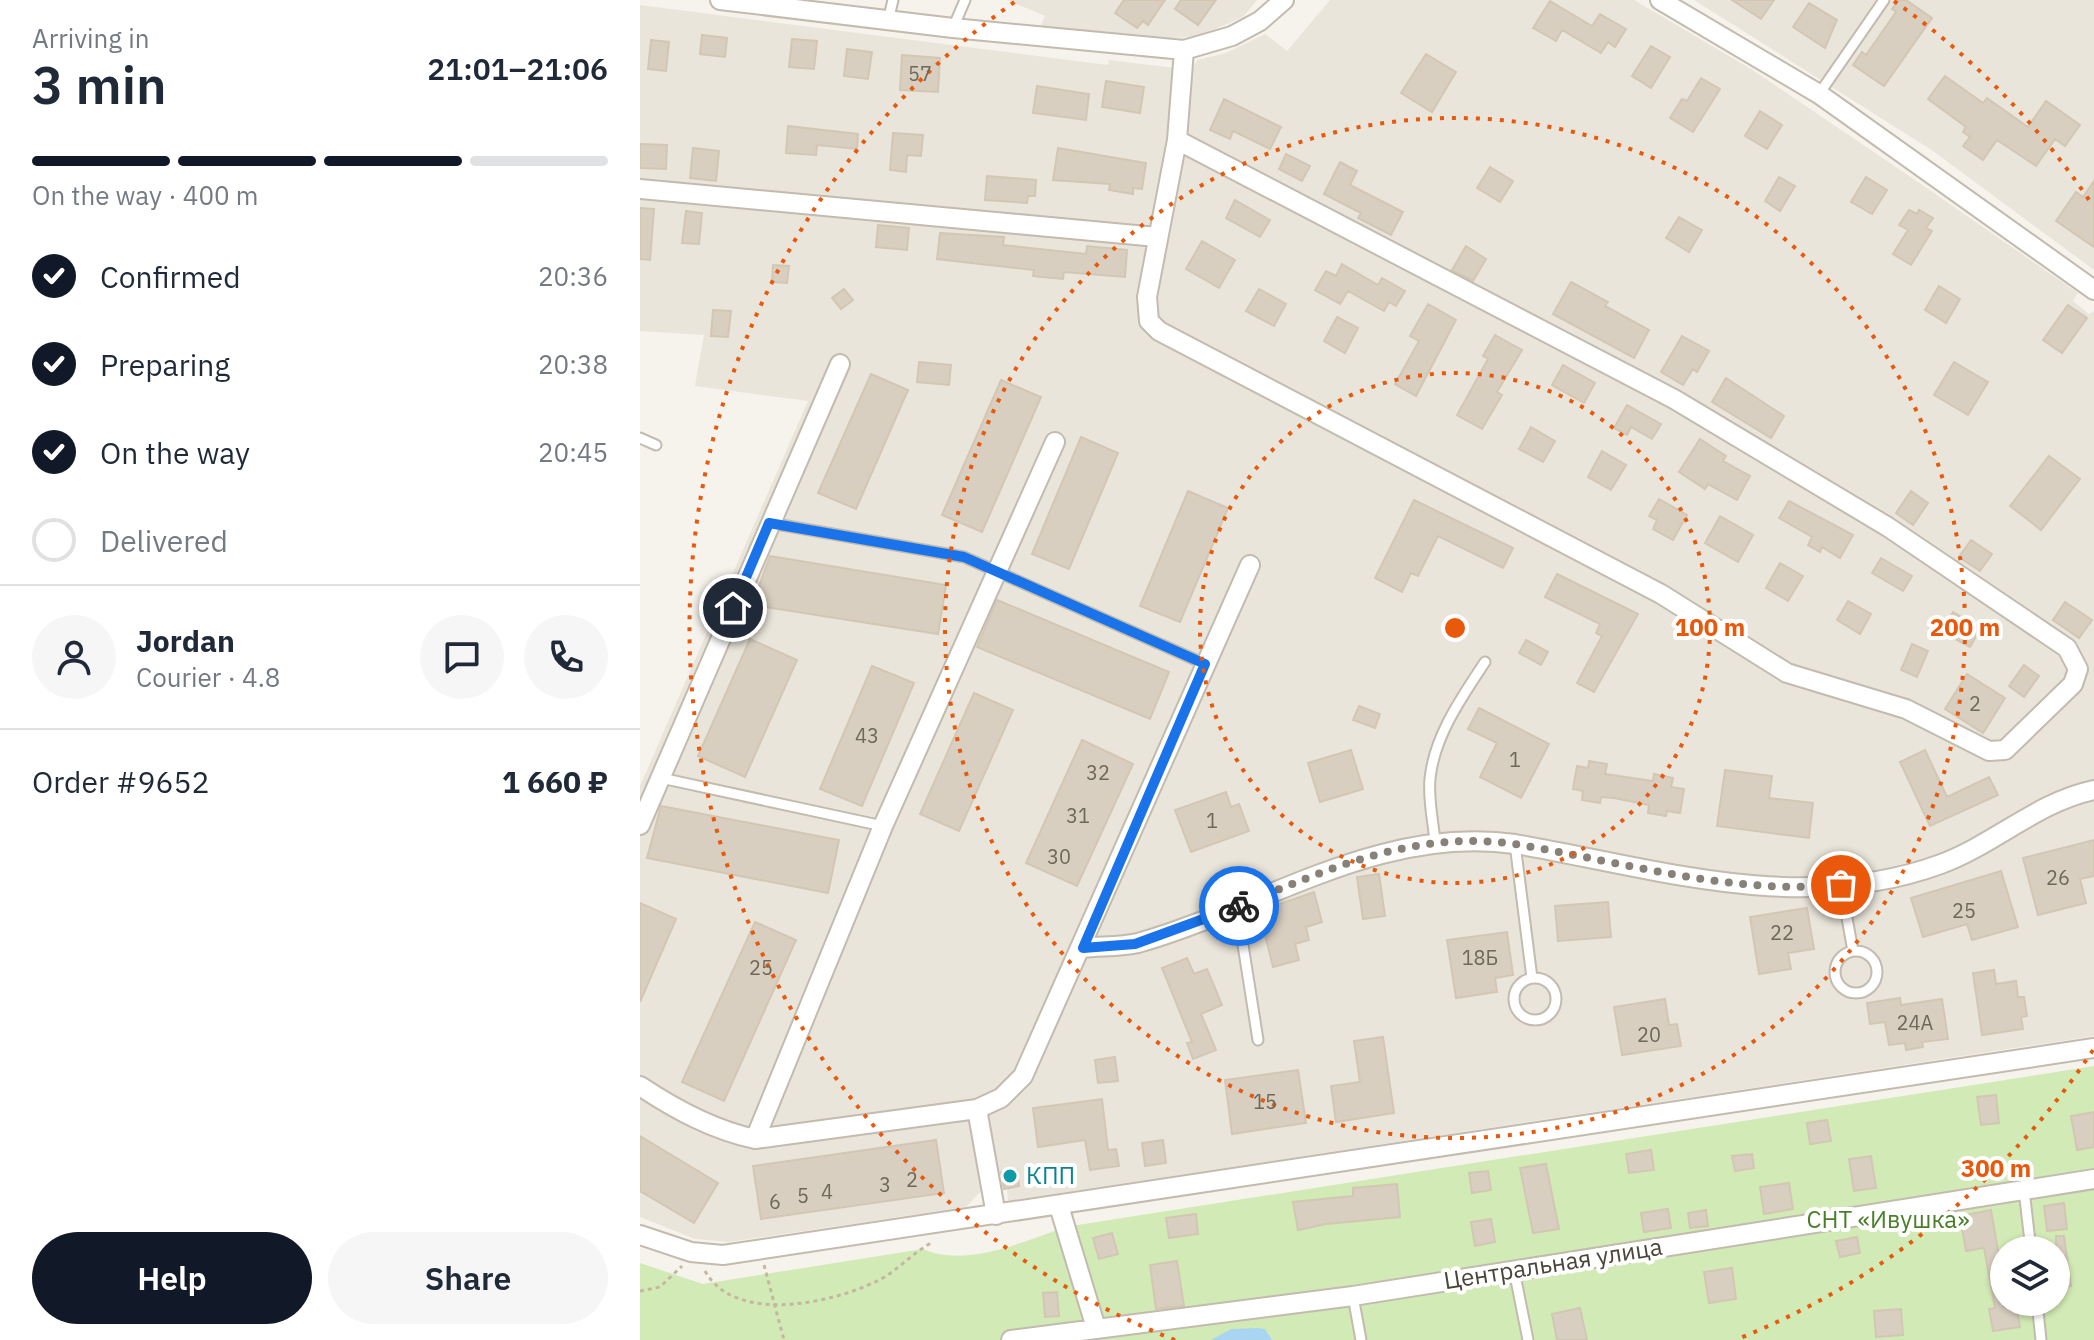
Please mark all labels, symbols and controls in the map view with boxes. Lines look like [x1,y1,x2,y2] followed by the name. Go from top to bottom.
[32,21,149,55] text: Arriving in
[427,49,608,88] text: 21:01–21:06
[32,51,167,118] text: 3 min
[908,60,932,87] house number: 57
[32,178,258,212] text: On the way · 400 m
[32,254,76,298] icon: check
[100,257,241,296] text: Confirmed
[538,259,608,293] text: 20:36
[32,342,76,386] icon: check
[100,345,230,384] text: Preparing
[538,347,608,381] text: 20:38
[32,430,76,474] icon: check
[100,433,250,472] text: On the way
[538,435,608,469] text: 20:45
[100,521,228,560] text: Delivered
[699,574,767,642] pin
[711,586,755,630] icon: home
[1675,611,1745,643] text: 100 m
[1930,611,2000,643] text: 200 m
[1441,614,1469,642] centre of rings
[32,615,116,699] button: person
[420,615,504,699] button: chat
[524,615,608,699] button: phone
[136,621,235,660] text: Jordan
[136,660,280,694] text: Courier · 4.8
[1969,690,1981,717] house number: 2
[855,722,879,749] house number: 43
[1509,746,1521,773] house number: 1
[1086,759,1110,786] house number: 32
[32,762,209,801] text: Order #9652
[502,762,608,801] text: 1 660 ₽
[1066,802,1090,829] house number: 31
[1206,807,1218,834] house number: 1
[1047,843,1071,870] house number: 30
[1807,851,1875,919] pin
[1819,863,1863,907] icon: bag
[2046,864,2070,891] house number: 26
[1199,866,1279,946] courier
[1217,884,1261,928] icon: bike
[1952,897,1976,924] house number: 25
[1770,919,1794,946] house number: 22
[1462,944,1498,971] house number: 18Б
[749,954,773,981] house number: 25
[1897,1009,1934,1036] house number: 24А
[1637,1021,1661,1048] house number: 20
[1253,1088,1277,1115] house number: 15
[1961,1152,2031,1184] text: 300 m
[1026,1159,1075,1191] place label: КПП
[906,1166,918,1193] house number: 2
[1001,1167,1019,1185] marker: КПП
[879,1171,891,1198] house number: 3
[821,1178,833,1205] house number: 4
[797,1182,809,1209] house number: 5
[769,1188,781,1215] house number: 6
[1807,1203,1969,1235] park label: СНТ «Ивушка»
[1441,1230,1665,1296] street label: Центральная улица
[32,1232,312,1324] button: Help
[328,1232,608,1324] button: Share
[1990,1236,2070,1316] map controls
[1990,1236,2070,1316] button: layers

